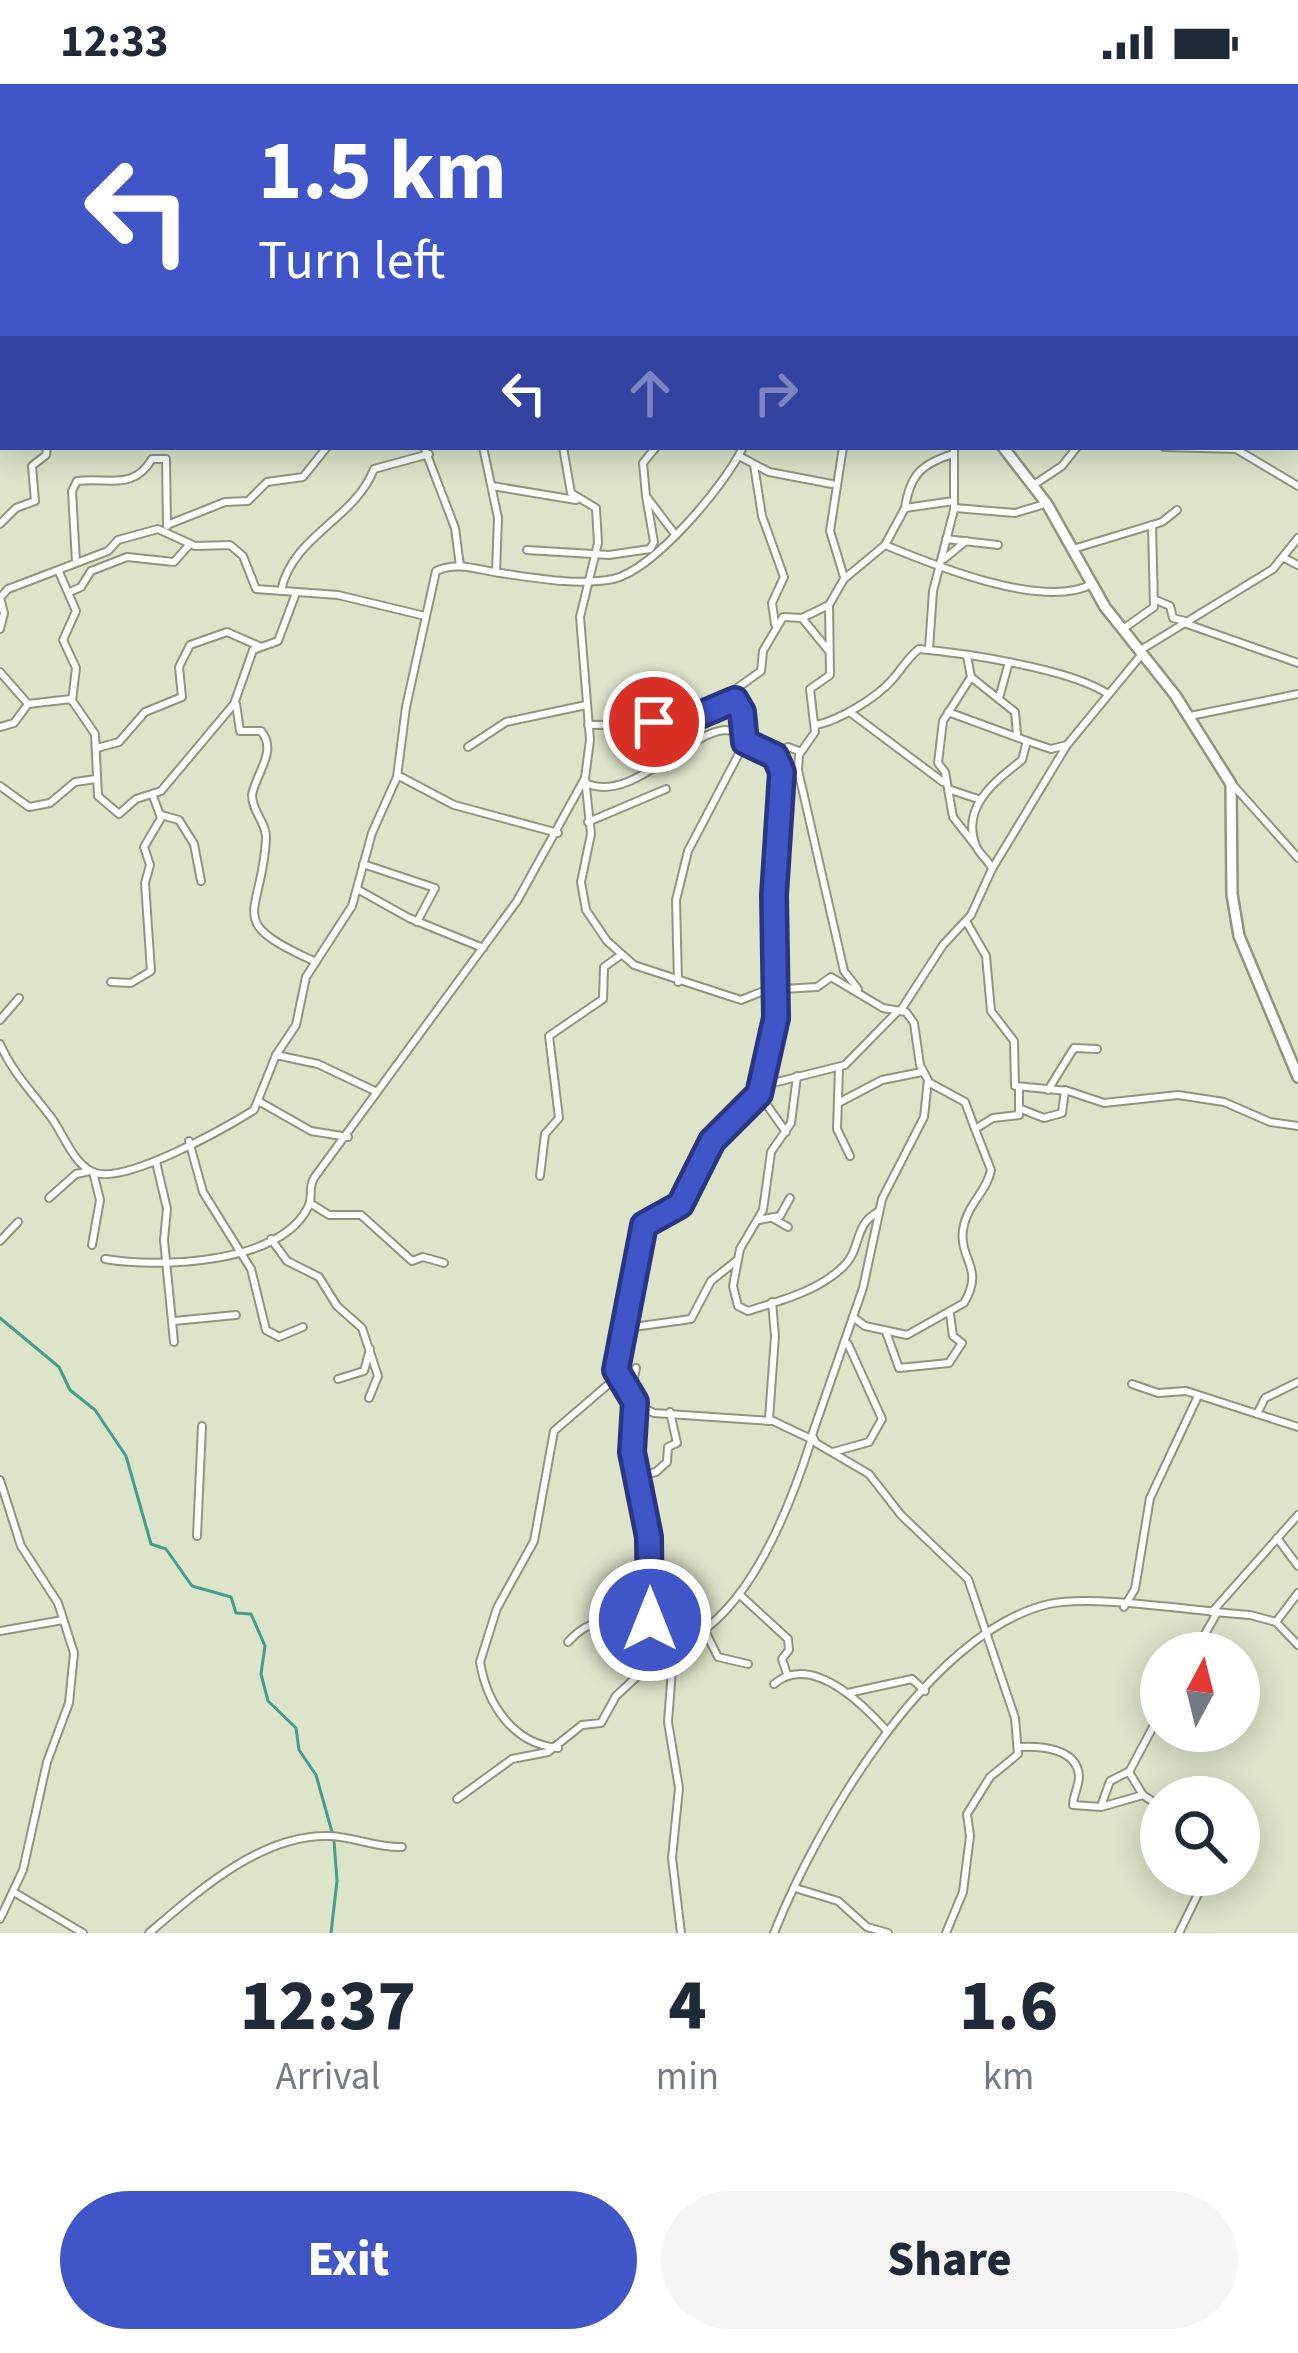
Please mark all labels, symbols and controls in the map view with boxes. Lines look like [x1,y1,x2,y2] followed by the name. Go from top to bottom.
[60,10,169,74] text: 12:33
[258,112,507,232] text: 1.5 km
[60,132,216,288] icon: left
[258,223,445,300] text: Turn left
[491,360,557,426] icon: left
[617,360,683,426] icon: ahead
[743,360,809,426] icon: right
[603,671,705,773] pin
[621,689,687,755] icon: arrive
[587,1557,713,1683] position arrow
[1140,1632,1260,1752] north arrow
[1140,1632,1260,1896] map controls
[1140,1776,1260,1896] button: search
[240,1955,416,2058] text: 12:37
[668,1955,707,2058] text: 4
[959,1955,1058,2058] text: 1.6
[275,2049,380,2105] text: Arrival
[656,2049,719,2105] text: min
[983,2049,1034,2105] text: km
[60,2191,637,2329] button: Exit
[661,2191,1238,2329] button: Share

